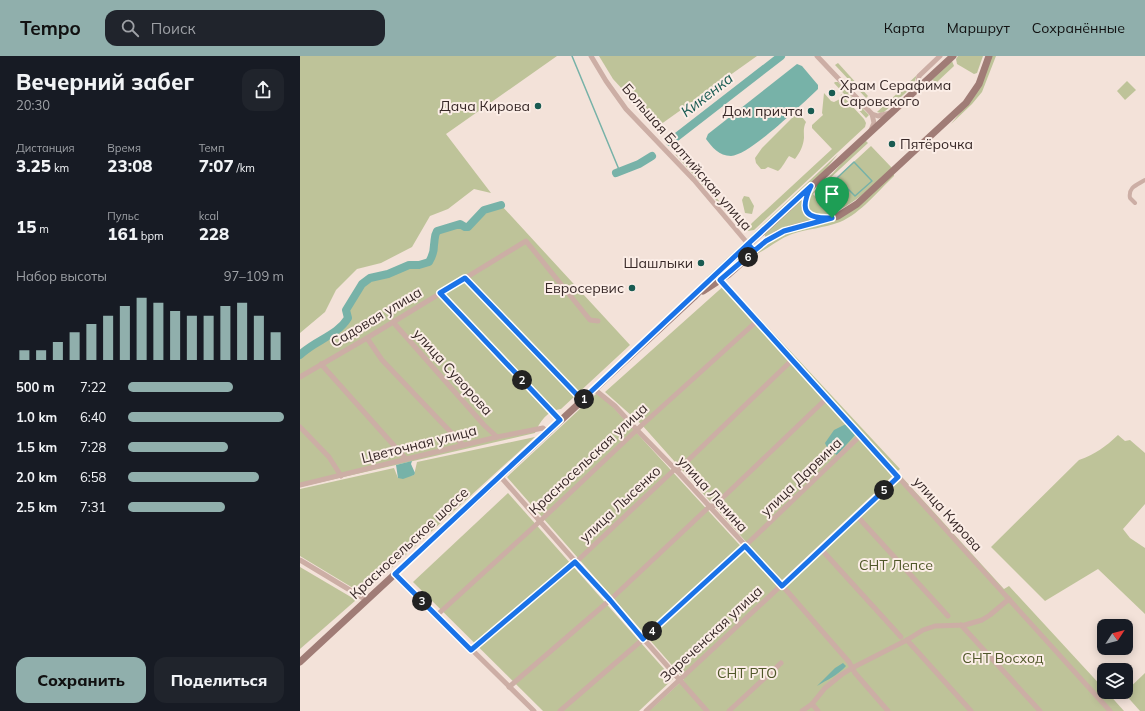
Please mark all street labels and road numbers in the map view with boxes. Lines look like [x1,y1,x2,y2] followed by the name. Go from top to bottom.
[618,80,756,234] street label: Большая Балтийская улица
[327,283,425,351] street label: Садовая улица
[409,325,497,419] street label: улица Суворова
[525,399,651,519] street label: Красносельская улица
[359,421,479,467] street label: Цветочная улица
[757,434,845,520] street label: улица Дарвина
[674,452,752,536] street label: улица Ленина
[576,462,664,546] street label: улица Лысенко
[910,473,986,555] street label: улица Кирова
[346,483,472,603] street label: Красносельское шоссе
[656,582,766,686] street label: Зареченская улица

